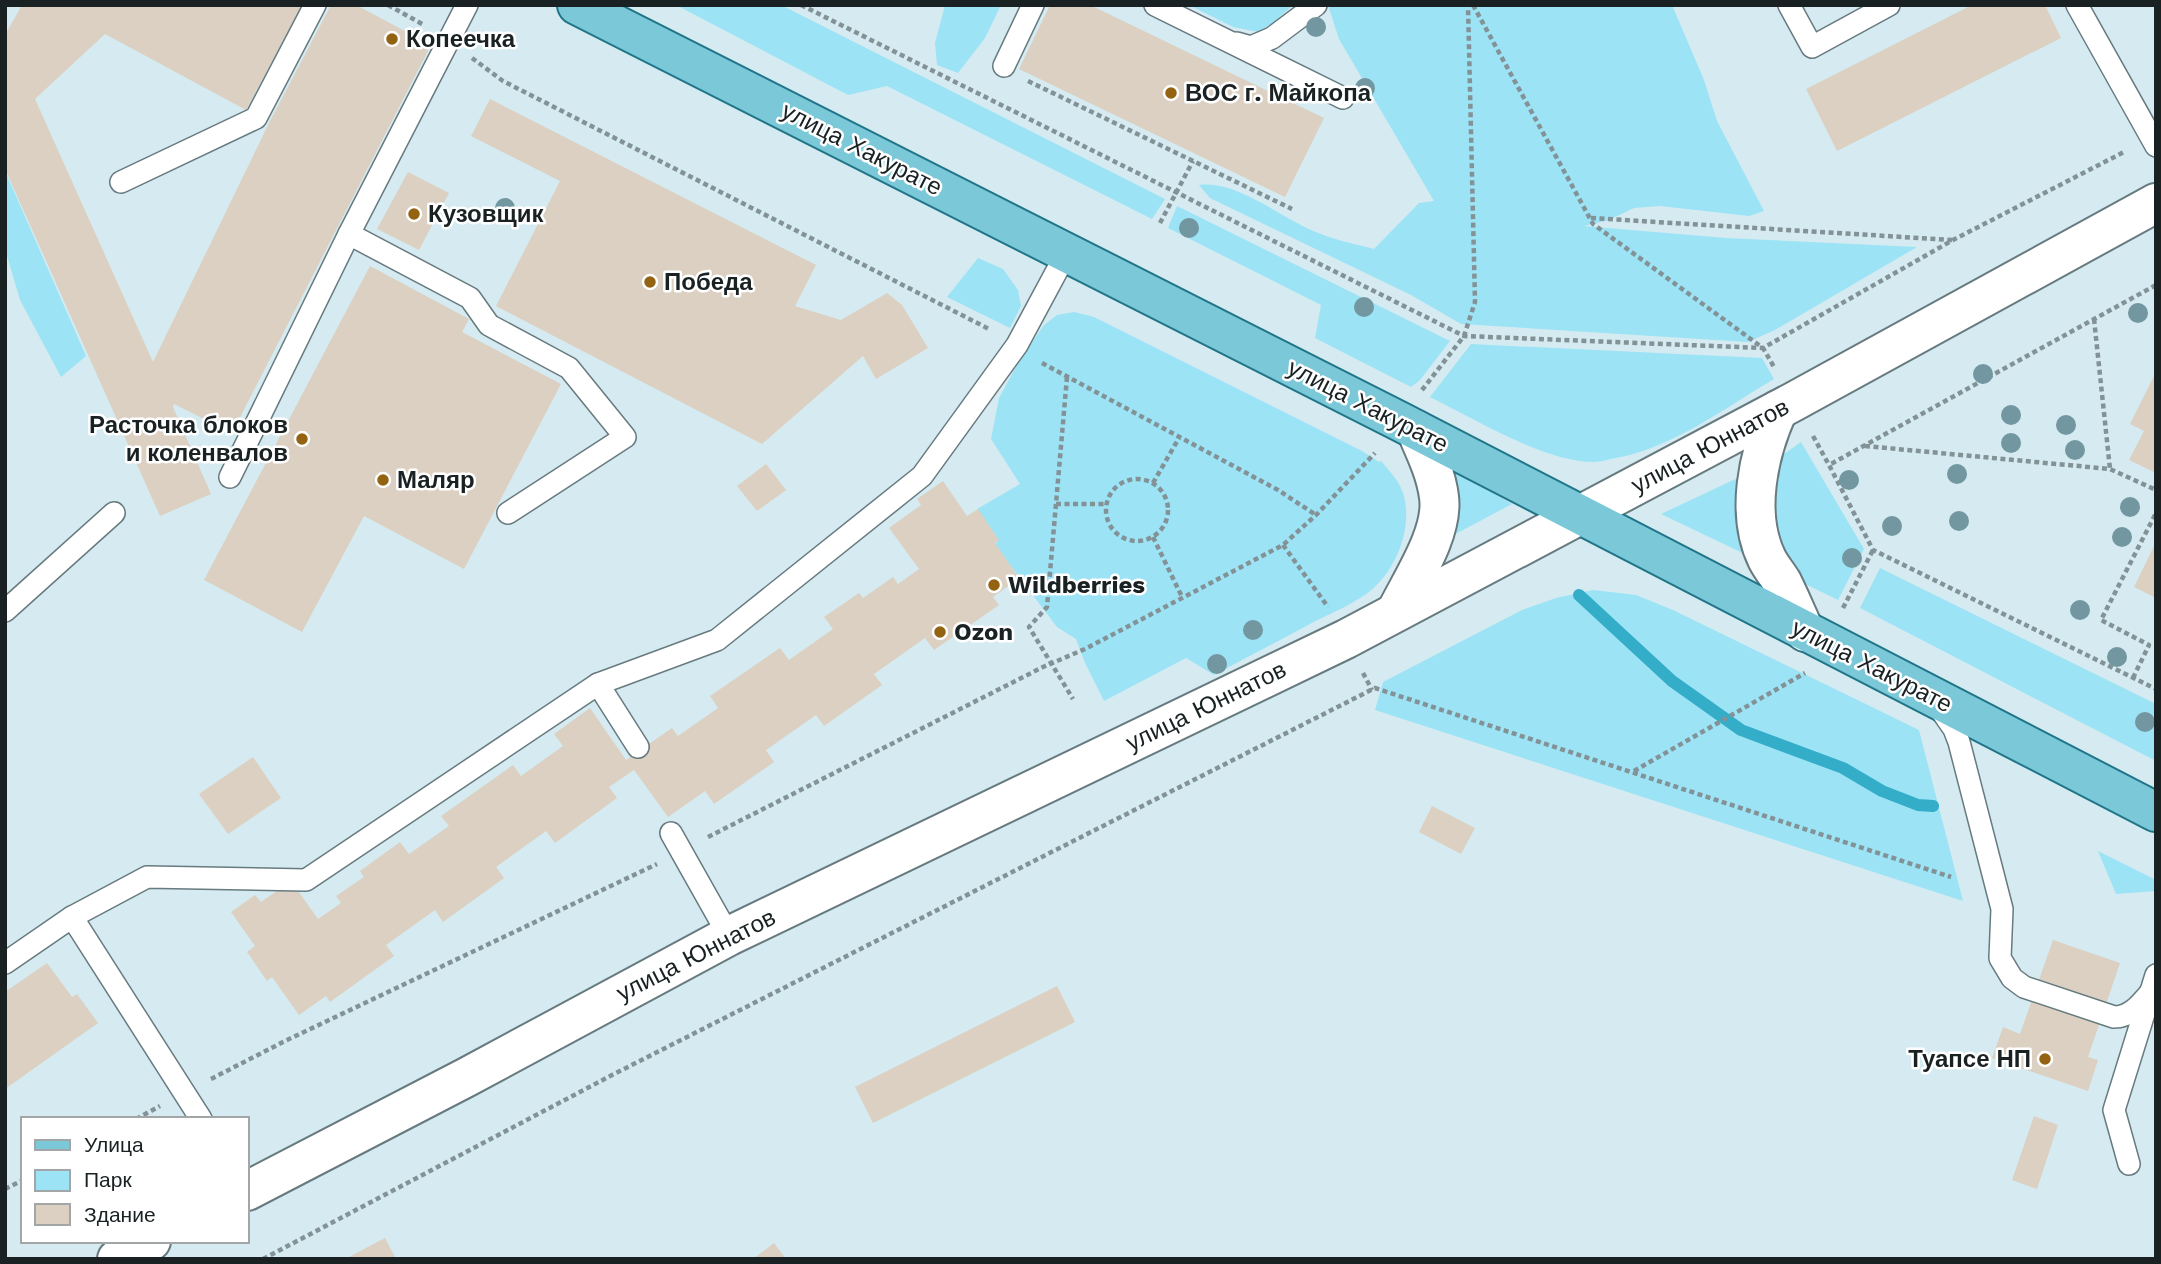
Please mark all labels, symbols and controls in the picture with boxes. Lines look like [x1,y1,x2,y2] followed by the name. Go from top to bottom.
[406,25,516,53] place label: Копеечка
[384,31,400,47] marker: Копеечка
[1185,79,1372,107] place label: ВОС г. Майкопа
[1163,85,1179,101] marker: ВОС г. Майкопа
[777,97,947,201] street label: улица Хакурате
[428,200,544,228] place label: Кузовщик
[406,206,422,222] marker: Кузовщик
[664,268,753,296] place label: Победа
[642,274,658,290] marker: Победа
[1283,354,1453,458] street label: улица Хакурате
[1626,393,1794,499] street label: улица Юннатов
[89,411,288,467] place label: Расточка блоков и коленвалов
[294,431,310,447] marker: Расточка блоков и коленвалов
[397,466,475,494] place label: Маляр
[375,472,391,488] marker: Маляр
[1008,571,1145,599] place label: Wildberries
[986,577,1002,593] marker: Wildberries
[1787,614,1957,718] street label: улица Хакурате
[954,618,1013,646] place label: Ozon
[932,624,948,640] marker: Ozon
[1121,655,1291,757] street label: улица Юннатов
[612,903,780,1007] street label: улица Юннатов
[1908,1045,2031,1073] place label: Туапсе НП
[2037,1051,2053,1067] marker: Туапсе НП
[21,1117,248,1243] legend
[84,1132,144,1157] text: Улица
[84,1167,132,1192] text: Парк
[84,1202,156,1227] text: Здание

